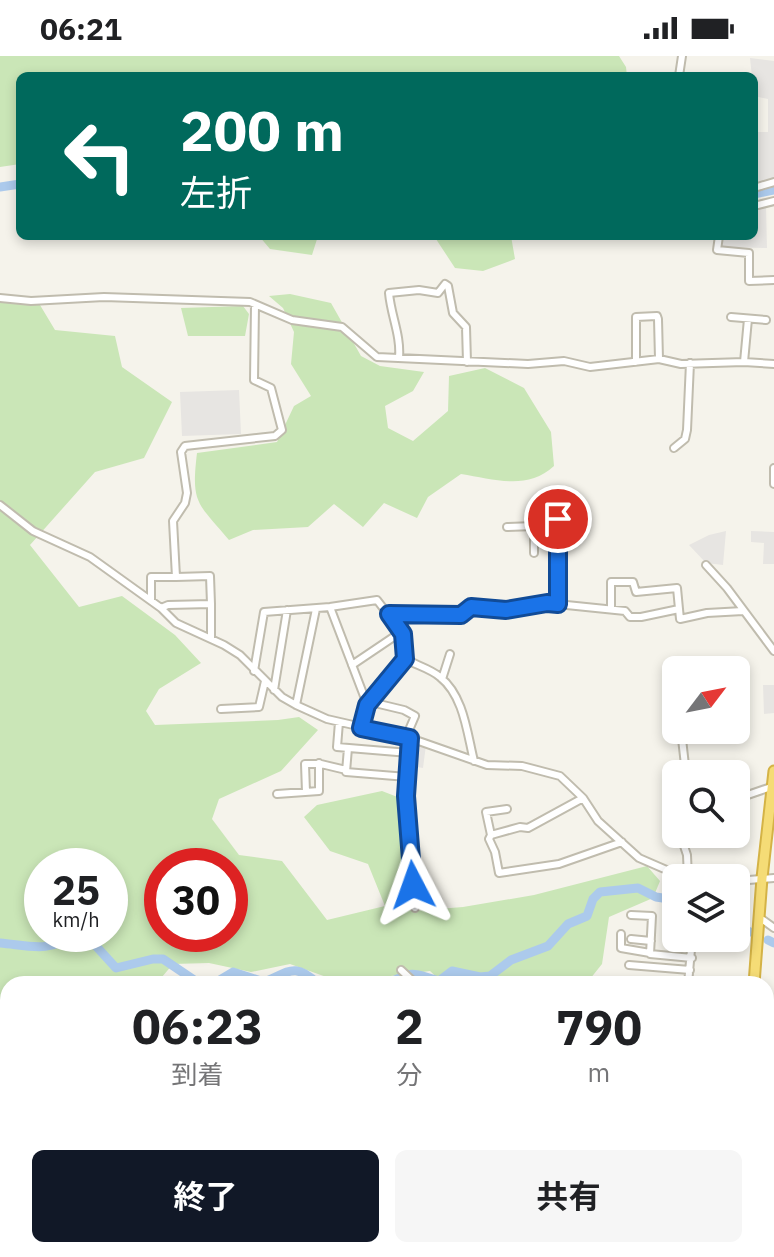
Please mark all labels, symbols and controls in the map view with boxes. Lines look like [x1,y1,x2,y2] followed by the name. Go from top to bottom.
[40,9,122,48] text: 06:21
[180,94,344,166] text: 200 m
[48,104,152,208] icon: left
[180,169,252,216] text: 左折
[524,485,592,553] pin
[536,497,580,541] icon: arrive
[662,656,750,744] north arrow
[662,656,750,952] map controls
[662,760,750,848] button: search
[371,843,455,927] position arrow
[144,848,248,952] speed limit sign: 30
[52,864,100,916] text: 25
[662,864,750,952] button: layers
[52,906,100,933] text: km/h
[132,995,263,1057] text: 06:23
[395,995,424,1057] text: 2
[556,996,642,1058] text: 790
[587,1055,610,1089] text: m
[171,1057,223,1091] text: 到着
[396,1057,422,1091] text: 分
[32,1150,379,1242] button: 終了
[395,1150,742,1242] button: 共有

